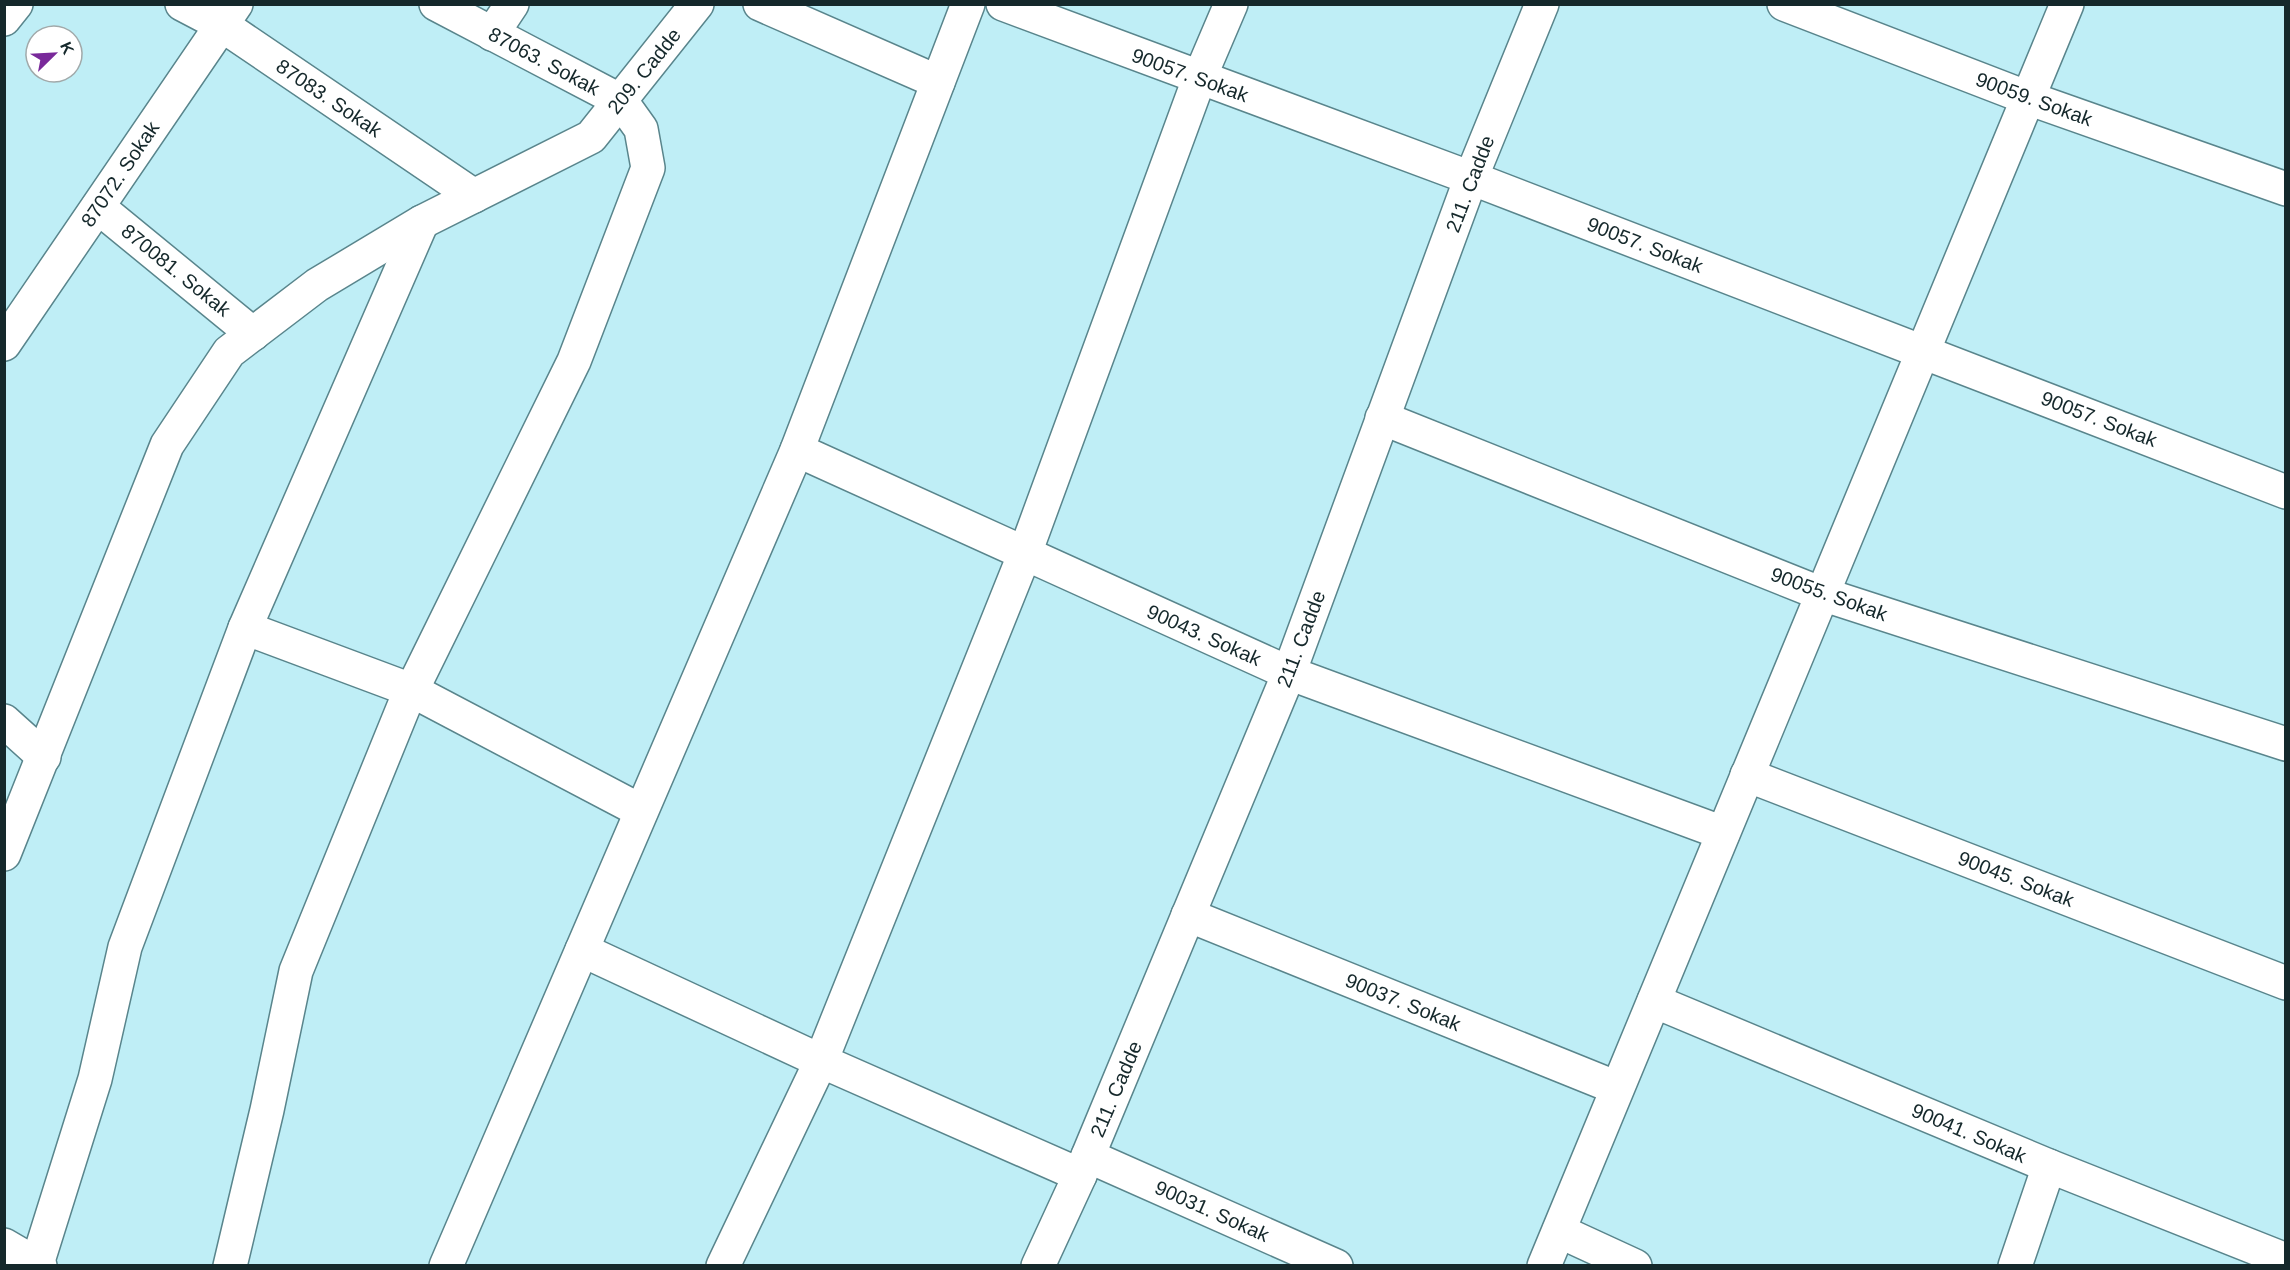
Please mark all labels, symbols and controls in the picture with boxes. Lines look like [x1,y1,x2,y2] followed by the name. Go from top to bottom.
[485,23,604,100] street label: 87063. Sokak
[24,24,84,84] north arrow
[603,24,685,118] street label: 209. Cadde
[57,39,78,57] text: K
[1129,44,1252,107] street label: 90057. Sokak
[272,55,387,142] street label: 87083. Sokak
[1973,68,2096,131] street label: 90059. Sokak
[77,116,164,231] street label: 87072. Sokak
[1441,132,1499,236] street label: 211. Cadde
[1584,213,1707,278] street label: 90057. Sokak
[117,219,236,321] street label: 870081. Sokak
[2038,387,2161,452] street label: 90057. Sokak
[1768,563,1891,626] street label: 90055. Sokak
[1272,587,1330,691] street label: 211. Cadde
[1144,600,1265,670] street label: 90043. Sokak
[1955,847,2078,912] street label: 90045. Sokak
[1342,969,1465,1035] street label: 90037. Sokak
[1086,1038,1146,1140] street label: 211. Cadde
[1908,1099,2031,1167] street label: 90041. Sokak
[1152,1176,1273,1246] street label: 90031. Sokak

